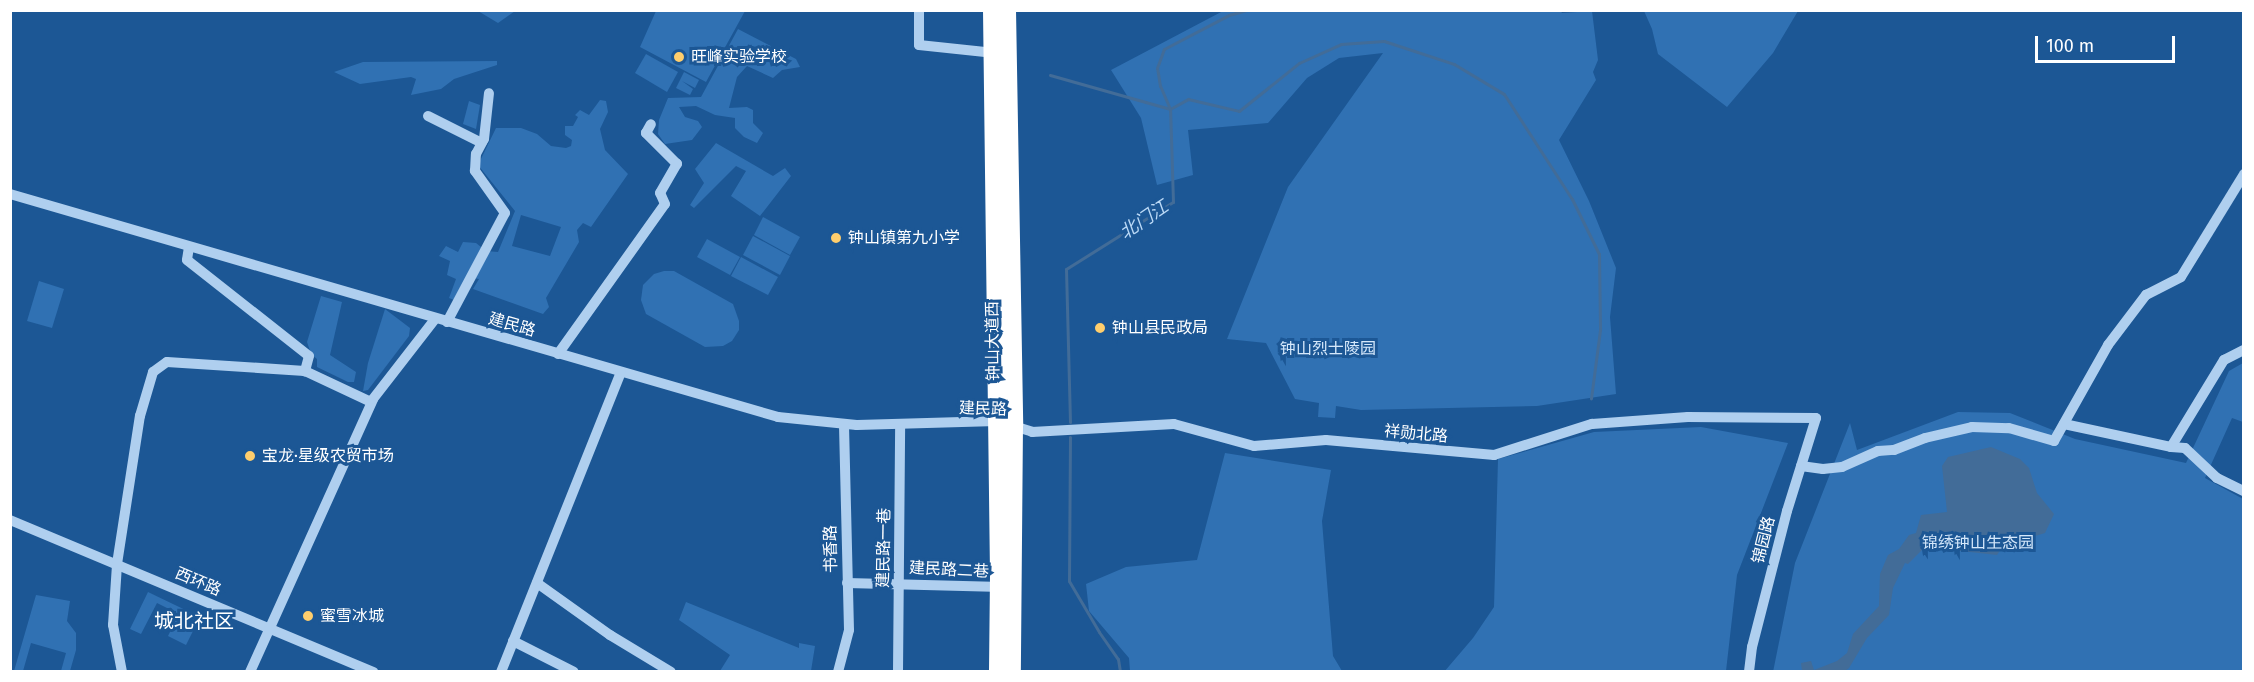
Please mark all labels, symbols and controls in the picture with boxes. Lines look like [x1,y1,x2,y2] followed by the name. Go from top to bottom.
[2038,24,2178,62] scale bar
[2046,35,2094,57] text: 100 m
[691,47,787,67] place label: 旺峰实验学校
[672,50,686,64] marker: 旺峰实验学校
[1116,196,1172,244] water label: 北门江
[848,228,960,248] place label: 钟山镇第九小学
[829,231,843,245] marker: 钟山镇第九小学
[983,301,1003,381] street label: 钟山大道西
[486,309,538,341] street label: 建民路
[1112,318,1208,338] place label: 钟山县民政局
[1093,321,1107,335] marker: 钟山县民政局
[1280,339,1376,359] park label: 钟山烈士陵园
[959,399,1007,419] street label: 建民路
[1383,422,1449,446] street label: 祥勋北路
[262,446,394,466] place label: 宝龙·星级农贸市场
[243,449,257,463] marker: 宝龙·星级农贸市场
[874,508,894,588] street label: 建民路一巷
[1749,514,1779,566] street label: 锦园路
[821,525,841,573] street label: 书香路
[1922,533,2034,553] park label: 锦绣钟山生态园
[909,558,989,582] street label: 建民路二巷
[172,564,224,600] street label: 西环路
[320,606,384,626] place label: 蜜雪冰城
[154,609,234,633] district label: 城北社区
[301,609,315,623] marker: 蜜雪冰城

